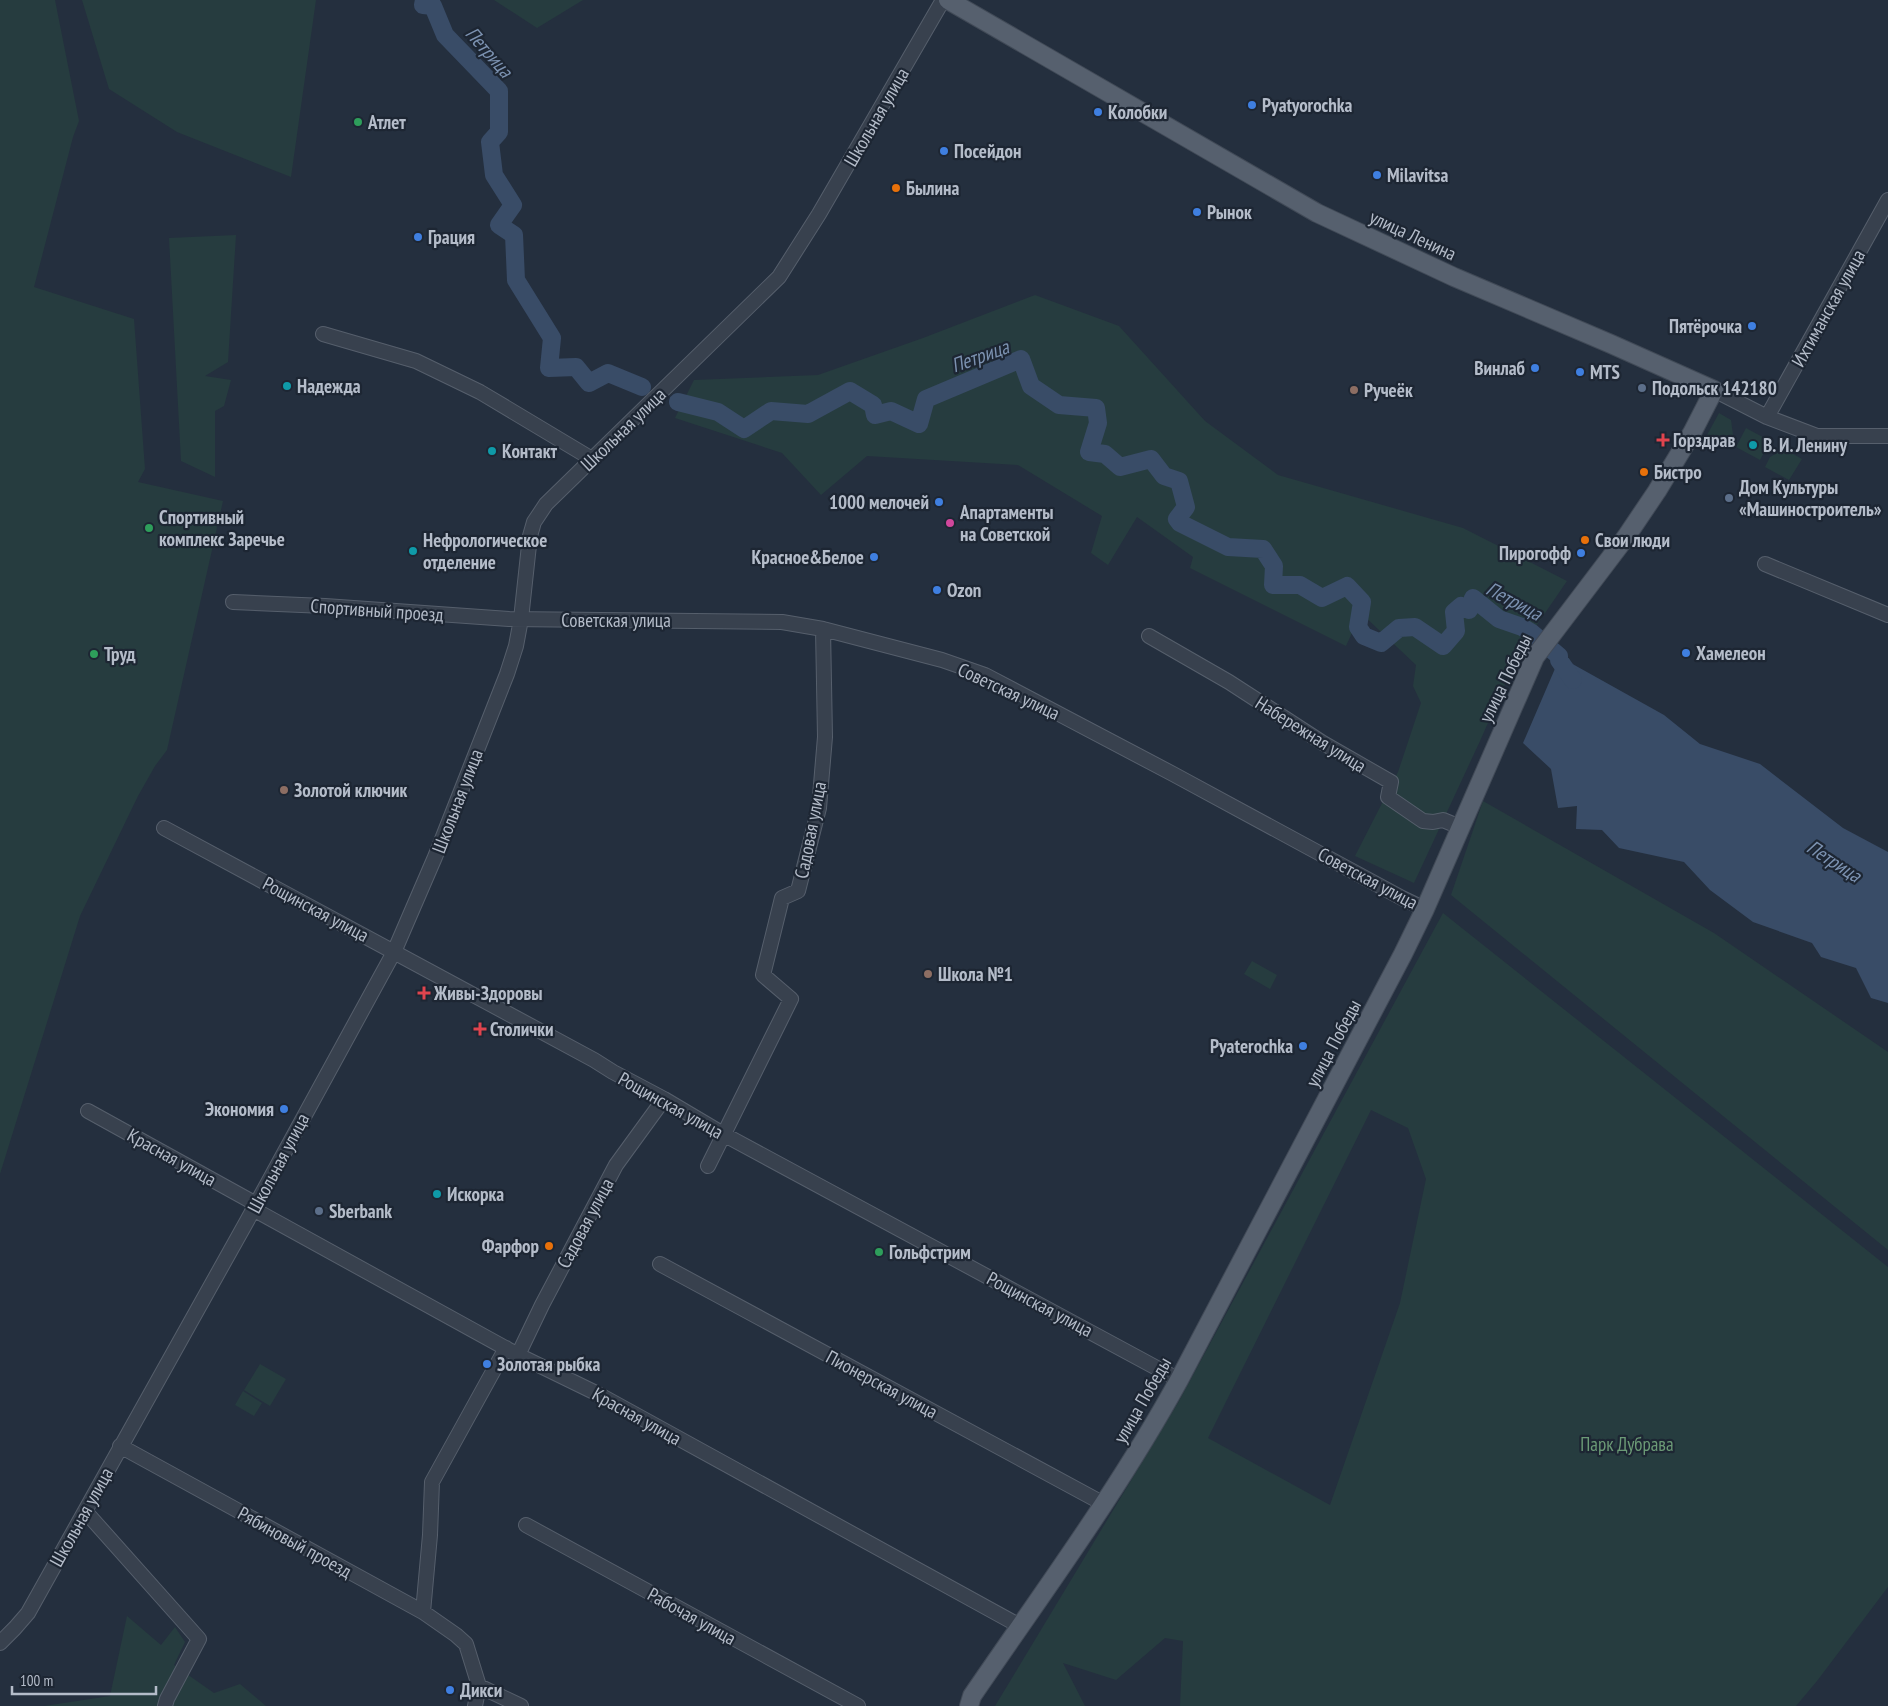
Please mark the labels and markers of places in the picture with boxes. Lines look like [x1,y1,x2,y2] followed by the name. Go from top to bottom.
[1262,93,1353,117] place label: Pyatyorochka
[1246,99,1258,111] marker: Pyatyorochka
[1108,100,1167,124] place label: Колобки
[1092,106,1104,118] marker: Колобки
[367,110,406,134] place label: Атлет
[352,116,364,128] marker: Атлет
[954,139,1021,163] place label: Посейдон
[938,145,950,157] marker: Посейдон
[1387,163,1448,187] place label: Milavitsa
[1371,169,1383,181] marker: Milavitsa
[906,176,959,200] place label: Былина
[890,182,902,194] marker: Былина
[1207,200,1252,224] place label: Рынок
[1191,206,1203,218] marker: Рынок
[428,225,475,249] place label: Грация
[412,231,424,243] marker: Грация
[1669,314,1742,338] place label: Пятёрочка
[1746,320,1758,332] marker: Пятёрочка
[1474,356,1525,380] place label: Винлаб
[1590,360,1620,384] place label: MTS
[1529,362,1541,374] marker: Винлаб
[1574,366,1586,378] marker: MTS
[297,374,361,398] place label: Надежда
[1652,376,1777,400] place label: Подольск 142180
[1364,378,1413,402] place label: Ручеёк
[281,380,293,392] marker: Надежда
[1636,382,1648,394] marker: Подольск 142180
[1348,384,1360,396] marker: Ручеёк
[1673,428,1735,452] place label: Горздрав
[1763,433,1847,457] place label: В. И. Ленину
[1657,434,1669,446] marker: Горздрав
[502,439,557,463] place label: Контакт
[1747,439,1759,451] marker: В. И. Ленину
[486,445,498,457] marker: Контакт
[1654,460,1702,484] place label: Бистро
[1638,466,1650,478] marker: Бистро
[1739,475,1882,521] place label: Дом Культуры «Машиностроитель»
[829,490,929,514] place label: 1000 мелочей
[1723,492,1735,504] marker: Дом Культуры «Машиностроитель»
[933,496,945,508] marker: 1000 мелочей
[959,500,1053,546] place label: Апартаменты на Советской
[159,505,285,551] place label: Спортивный комплекс Заречье
[944,517,956,529] marker: Апартаменты на Советской
[143,522,155,534] marker: Спортивный комплекс Заречье
[423,528,547,574] place label: Нефрологическое отделение
[1595,528,1670,552] place label: Свои люди
[1579,534,1591,546] marker: Свои люди
[1499,541,1571,565] place label: Пирогофф
[407,545,419,557] marker: Нефрологическое отделение
[752,545,864,569] place label: Красное&Белое
[1575,547,1587,559] marker: Пирогофф
[868,551,880,563] marker: Красное&Белое
[947,578,981,602] place label: Ozon
[931,584,943,596] marker: Ozon
[1696,641,1766,665] place label: Хамелеон
[104,642,136,666] place label: Труд
[1680,647,1692,659] marker: Хамелеон
[88,648,100,660] marker: Труд
[294,778,407,802] place label: Золотой ключик
[278,784,290,796] marker: Золотой ключик
[938,962,1013,986] place label: Школа №1
[922,968,934,980] marker: Школа №1
[433,981,543,1005] place label: Живы-Здоровы
[418,987,430,999] marker: Живы-Здоровы
[490,1017,554,1041] place label: Столички
[474,1023,486,1035] marker: Столички
[1210,1034,1293,1058] place label: Pyaterochka
[1297,1040,1309,1052] marker: Pyaterochka
[205,1097,274,1121] place label: Экономия
[278,1103,290,1115] marker: Экономия
[447,1182,504,1206] place label: Искорка
[431,1188,443,1200] marker: Искорка
[329,1199,392,1223] place label: Sberbank
[313,1205,325,1217] marker: Sberbank
[482,1234,539,1258] place label: Фарфор
[543,1240,555,1252] marker: Фарфор
[889,1240,971,1264] place label: Гольфстрим
[873,1246,885,1258] marker: Гольфстрим
[497,1352,601,1376] place label: Золотая рыбка
[481,1358,493,1370] marker: Золотая рыбка
[460,1678,502,1702] place label: Дикси
[444,1684,456,1696] marker: Дикси

